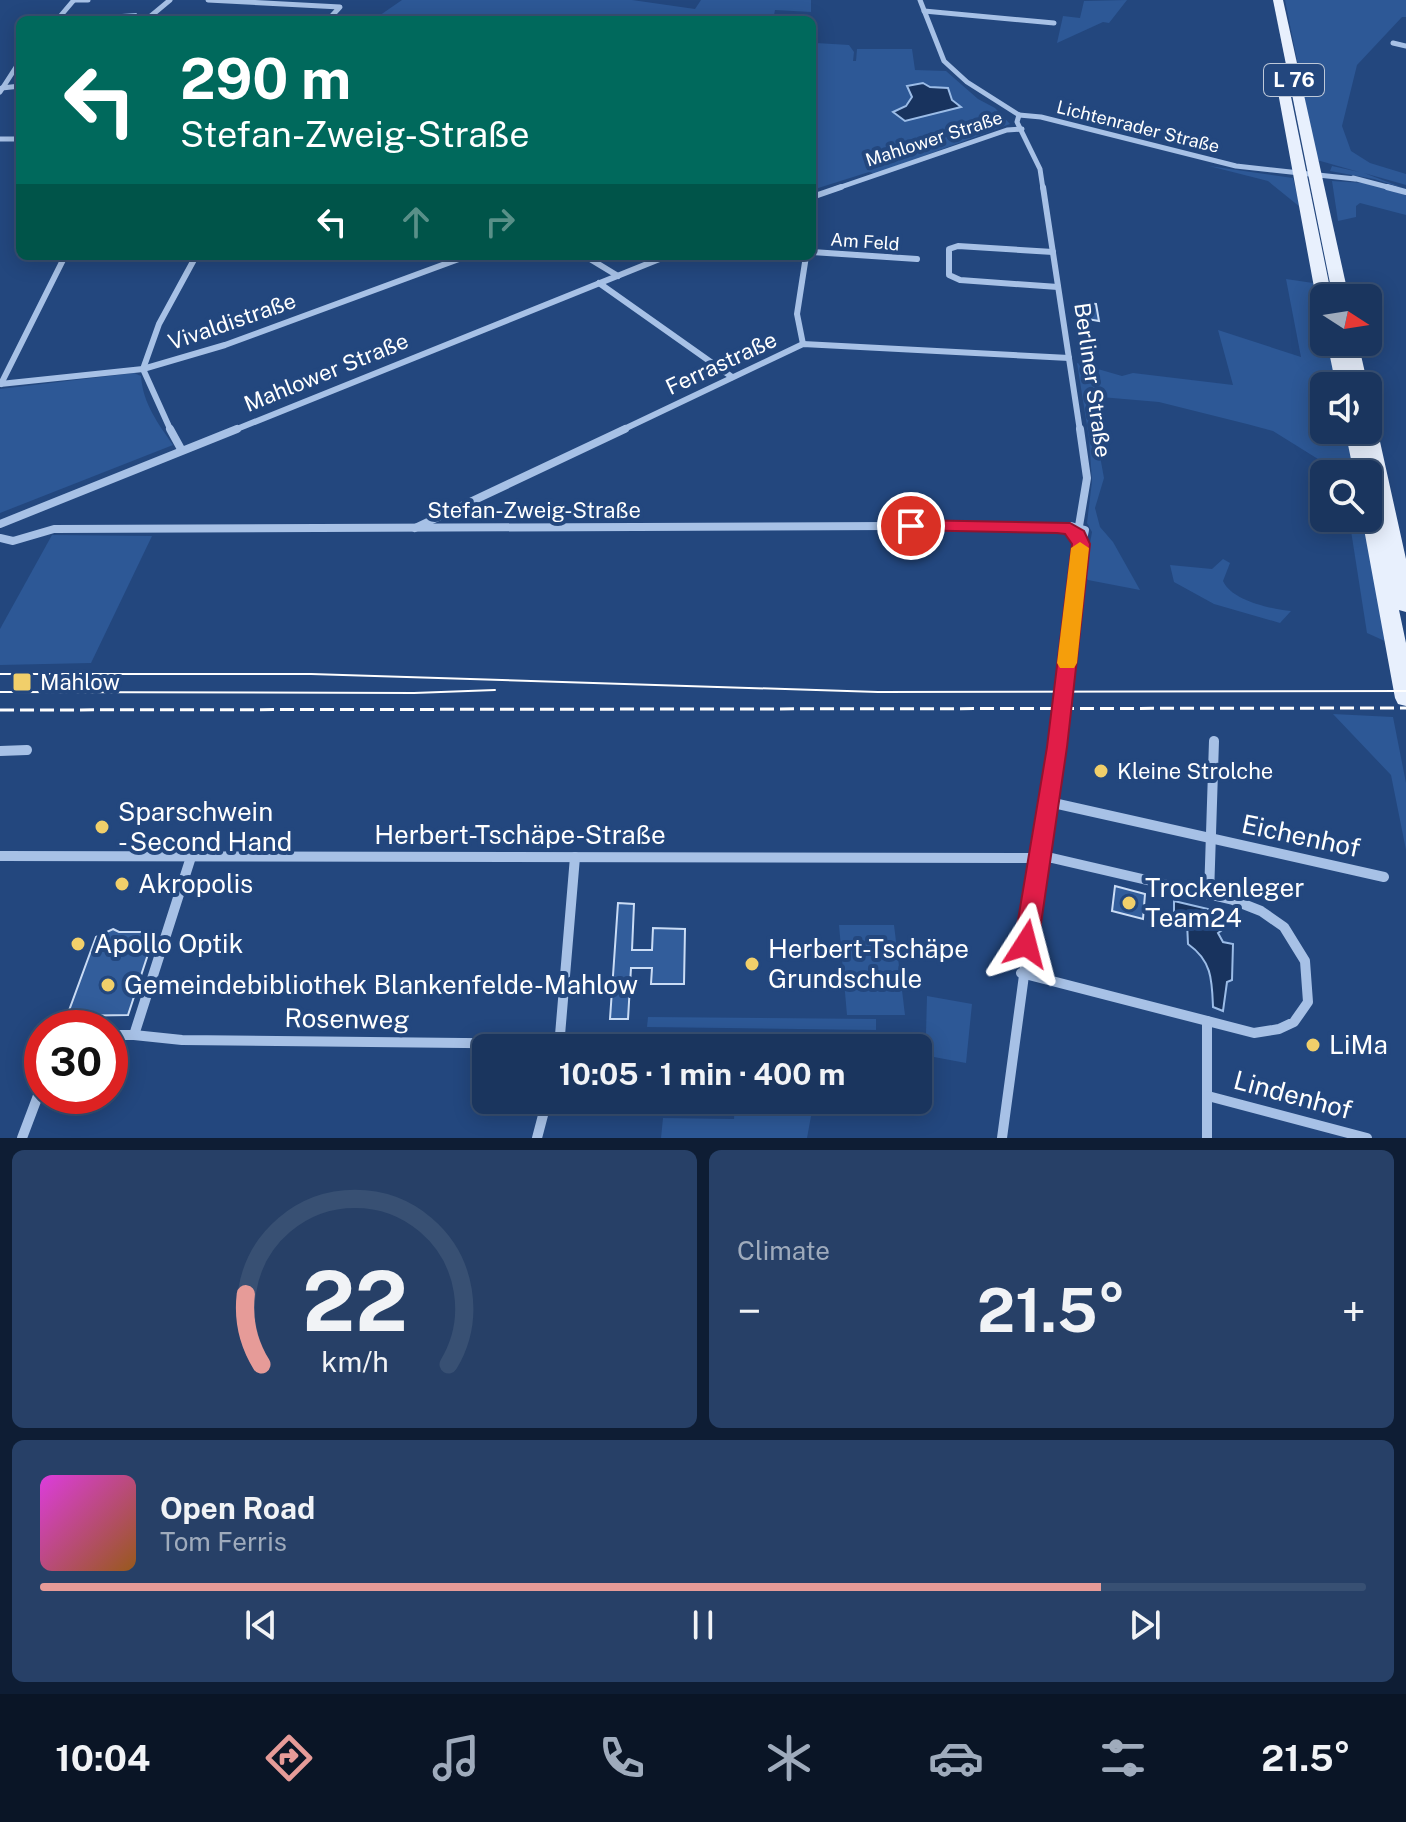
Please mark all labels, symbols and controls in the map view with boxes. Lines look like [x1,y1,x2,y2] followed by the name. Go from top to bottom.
[180,46,351,112] text: 290 m
[48,48,152,152] icon: left
[1264,64,1324,96] road number: L 76
[1055,96,1222,157] street label: Lichtenrader Straße
[863,106,1005,171] street label: Mahlower Straße
[180,113,530,155] text: Stefan-Zweig-Straße
[310,200,354,244] icon: left
[394,200,438,244] icon: ahead
[478,200,522,244] icon: right
[830,229,900,254] street label: Am Feld
[1310,284,1382,356] north arrow
[1310,284,1382,532] map controls
[165,287,299,355] street label: Vivaldistraße
[1069,301,1117,459] street label: Berliner Straße
[661,326,781,400] street label: Ferrastraße
[240,327,412,417] street label: Mahlower Straße
[1310,372,1382,444] button: sound
[1310,460,1382,532] button: search
[877,492,945,560] pin
[427,497,641,523] street label: Stefan-Zweig-Straße
[889,504,933,548] icon: arrive
[40,669,120,695] place label: Mahlow
[11,671,33,693] marker: Mahlow
[1117,758,1273,784] place label: Kleine Strolche
[1092,762,1110,780] marker: Kleine Strolche
[118,796,292,857] place label: Sparschwein - Second Hand
[1239,808,1363,863] street label: Eichenhof
[93,818,111,836] marker: Sparschwein - Second Hand
[374,819,666,850] street label: Herbert-Tschäpe-Straße
[138,868,253,899] place label: Akropolis
[1145,872,1304,933] place label: Trockenleger Team24
[113,875,131,893] marker: Akropolis
[1120,894,1138,912] marker: Trockenleger Team24
[984,902,1068,986] position arrow
[94,928,243,959] place label: Apollo Optik
[768,933,969,994] place label: Herbert-Tschäpe Grundschule
[69,935,87,953] marker: Apollo Optik
[743,955,761,973] marker: Herbert-Tschäpe Grundschule
[124,969,638,1000] place label: Gemeindebibliothek Blankenfelde-Mahlow
[99,976,117,994] marker: Gemeindebibliothek Blankenfelde-Mahlow
[284,1002,410,1035] street label: Rosenweg
[24,1010,128,1114] speed limit sign: 30
[1329,1029,1388,1060] place label: LiMa
[1304,1036,1322,1054] marker: LiMa
[559,1056,845,1092] text: 10:05 · 1 min · 400 m
[1231,1064,1356,1125] street label: Lindenhof
[737,1235,830,1266] text: Climate
[302,1252,407,1350] text: 22
[977,1275,1126,1346] text: 21.5°
[737,1285,761,1337] text: −
[1342,1285,1366,1337] text: +
[321,1345,388,1378] text: km/h
[160,1490,315,1526] text: Open Road
[160,1526,287,1557] text: Tom Ferris
[239,1603,283,1647] icon: previous
[681,1603,725,1647] icon: pause
[1123,1603,1167,1647] icon: next
[261,1730,317,1786] icon: directions
[428,1730,484,1786] icon: music
[594,1730,650,1786] icon: phone
[761,1730,817,1786] icon: climate
[928,1730,984,1786] icon: car
[1095,1730,1151,1786] icon: filters
[55,1737,150,1779] text: 10:04
[1261,1737,1351,1779] text: 21.5°

